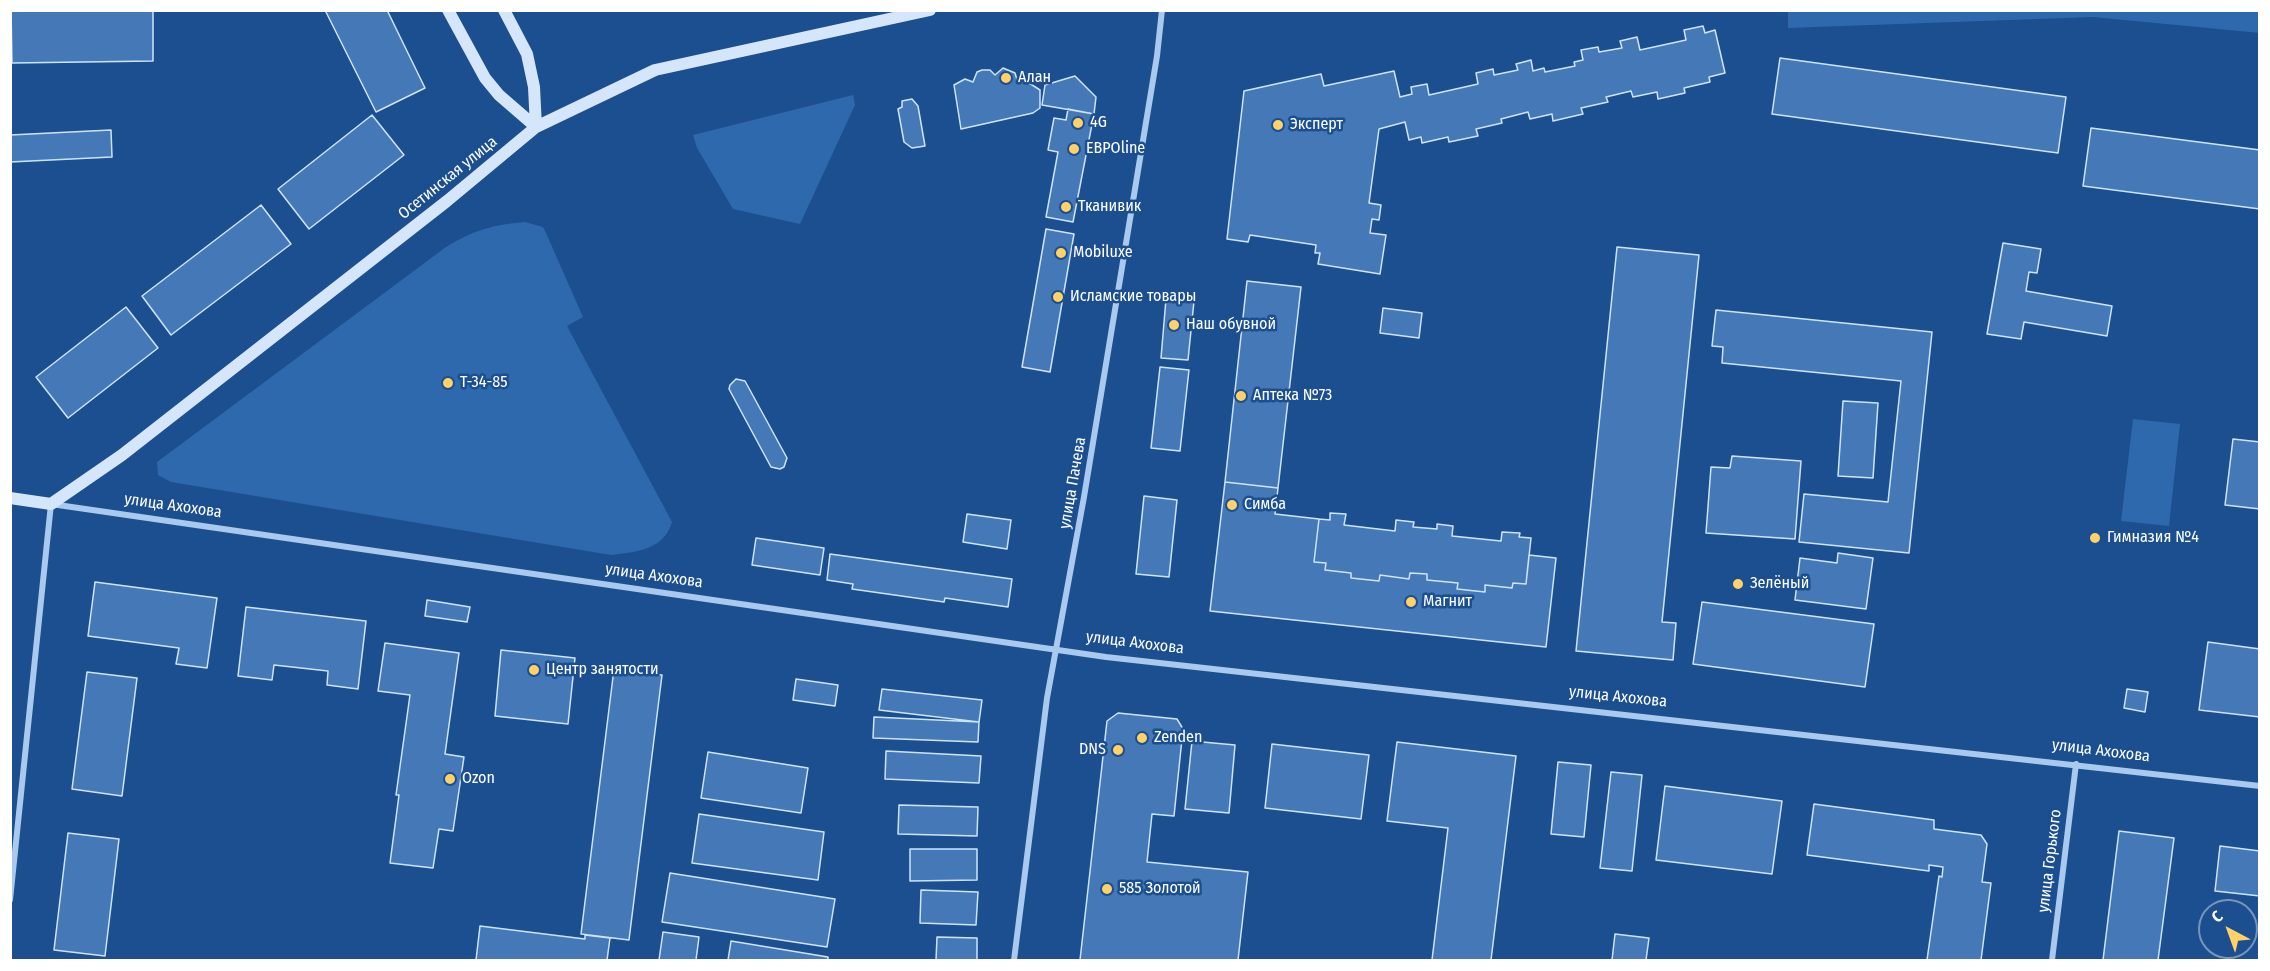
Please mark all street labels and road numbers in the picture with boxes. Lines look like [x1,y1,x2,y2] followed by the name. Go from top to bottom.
[395,132,501,224] street label: Осетинская улица
[1055,436,1091,530] street label: улица Пачева
[123,490,223,522] street label: улица Ахохова
[604,560,704,592] street label: улица Ахохова
[1085,627,1185,659] street label: улица Ахохова
[1568,682,1668,712] street label: улица Ахохова
[2051,735,2151,767] street label: улица Ахохова
[2034,808,2066,914] street label: улица Горького

